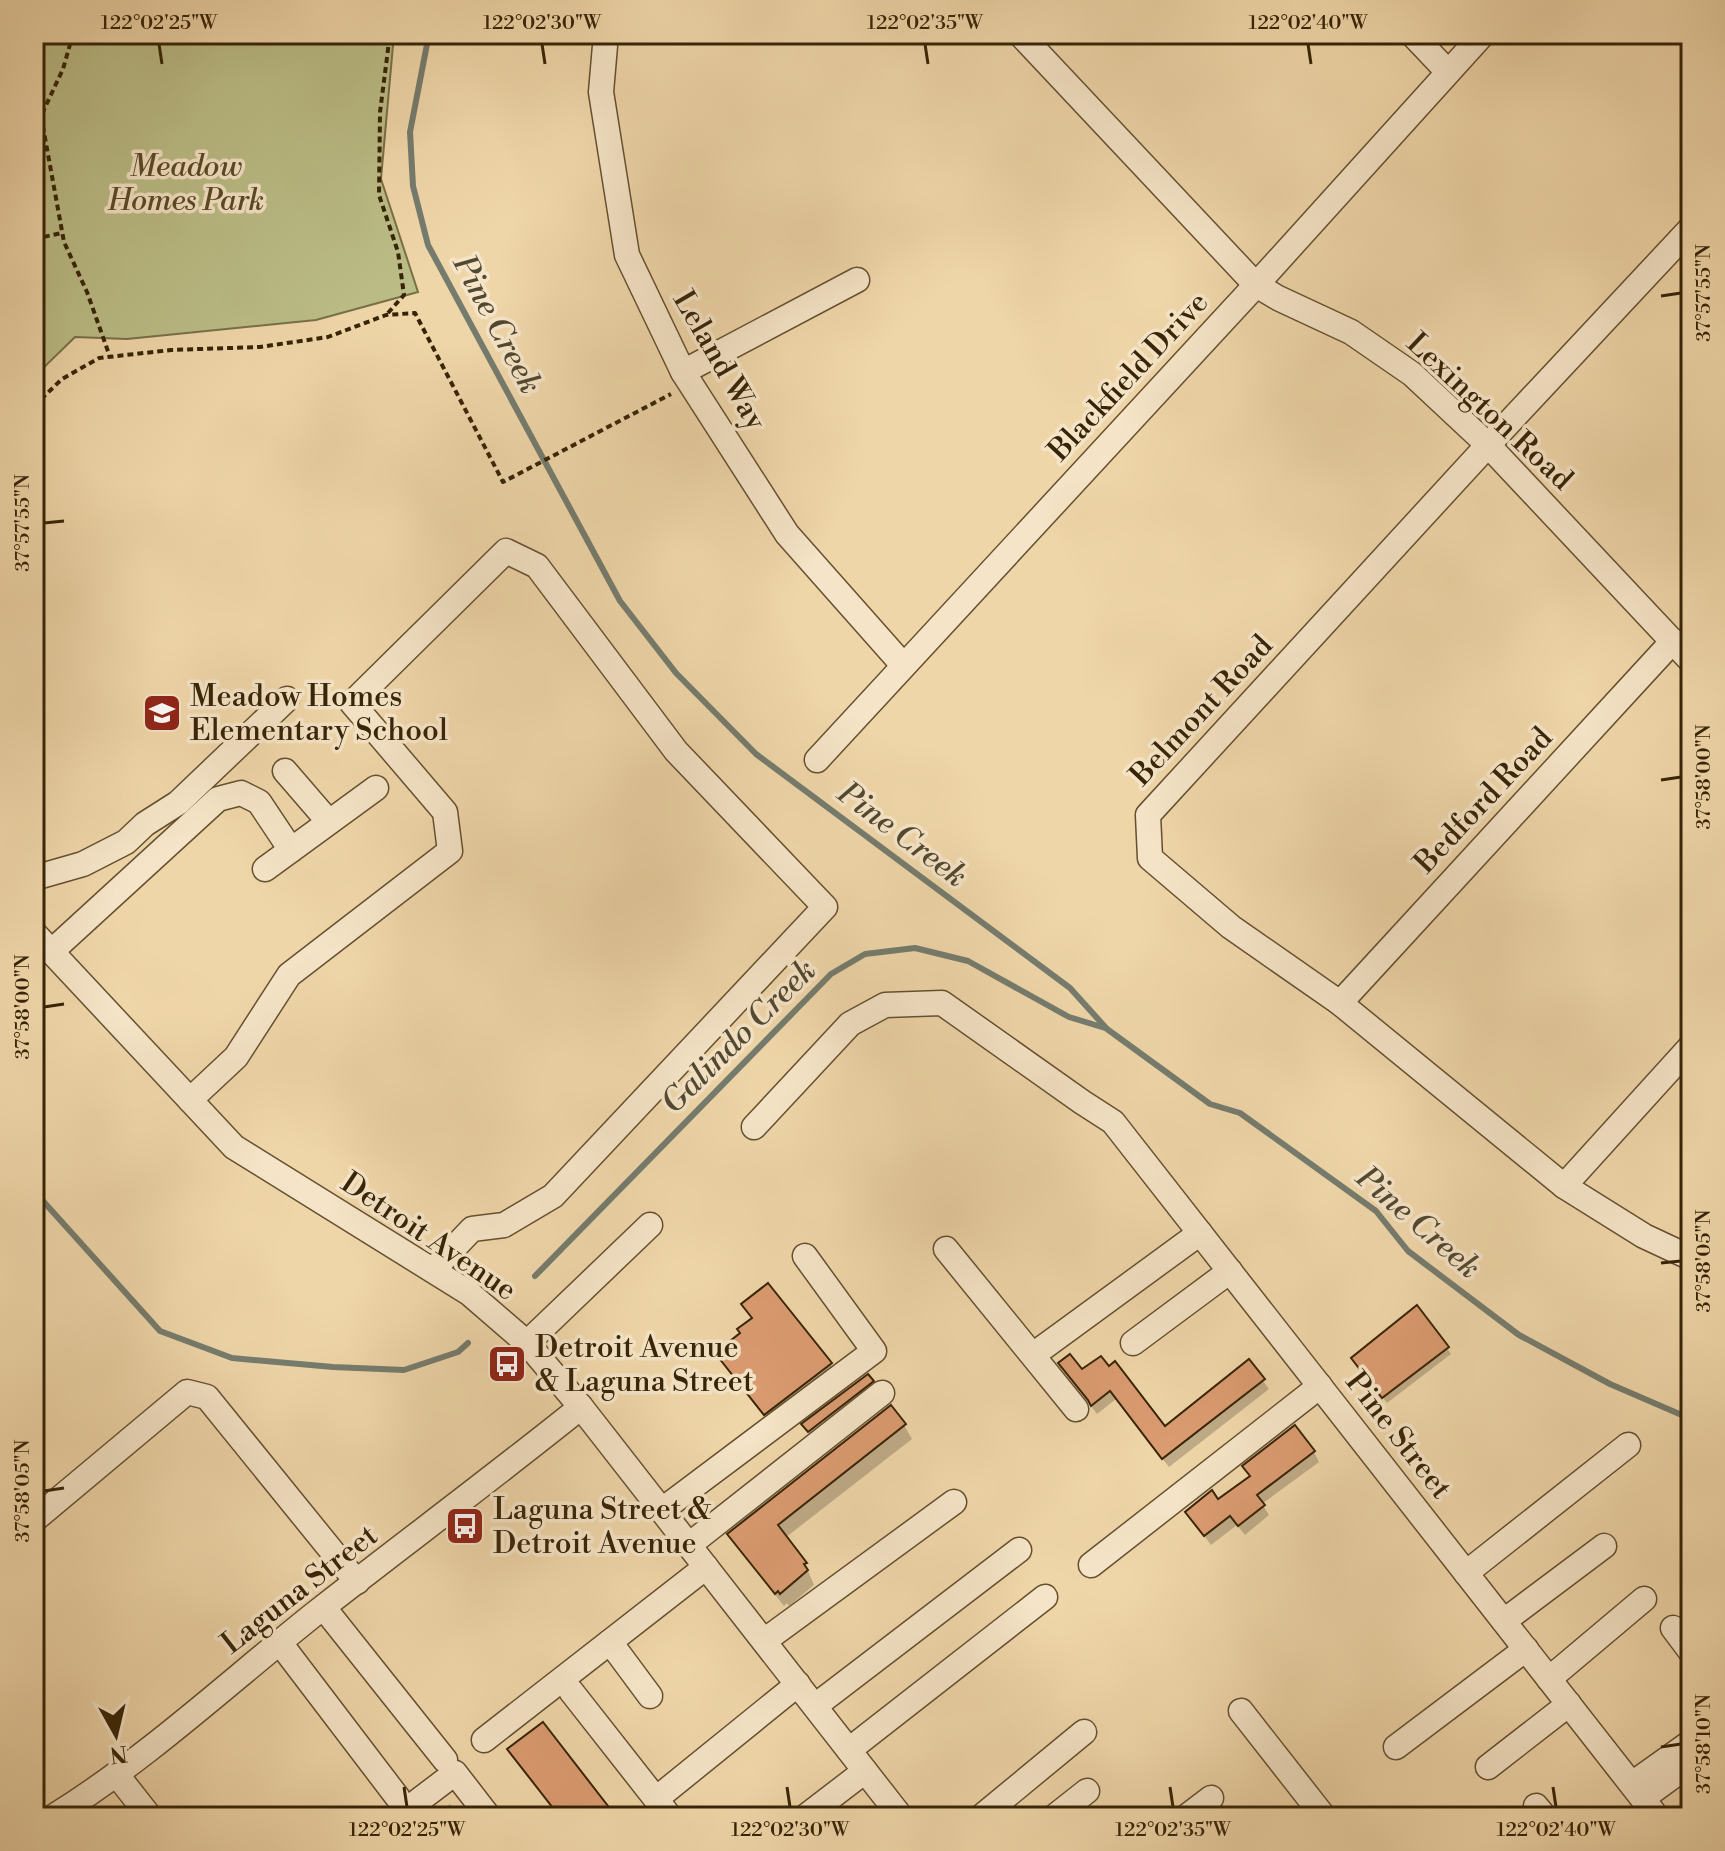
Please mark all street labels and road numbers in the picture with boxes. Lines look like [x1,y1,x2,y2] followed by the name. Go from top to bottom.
[664,284,775,437] street label: Leland Way
[1040,284,1217,470] street label: Blackfield Drive
[1398,325,1581,499] street label: Lexington Road
[1122,627,1281,795] street label: Belmont Road
[1406,720,1561,882] street label: Bedford Road
[333,1164,524,1310] street label: Detroit Avenue
[1337,1364,1460,1507] street label: Pine Street
[214,1517,386,1663] street label: Laguna Street

